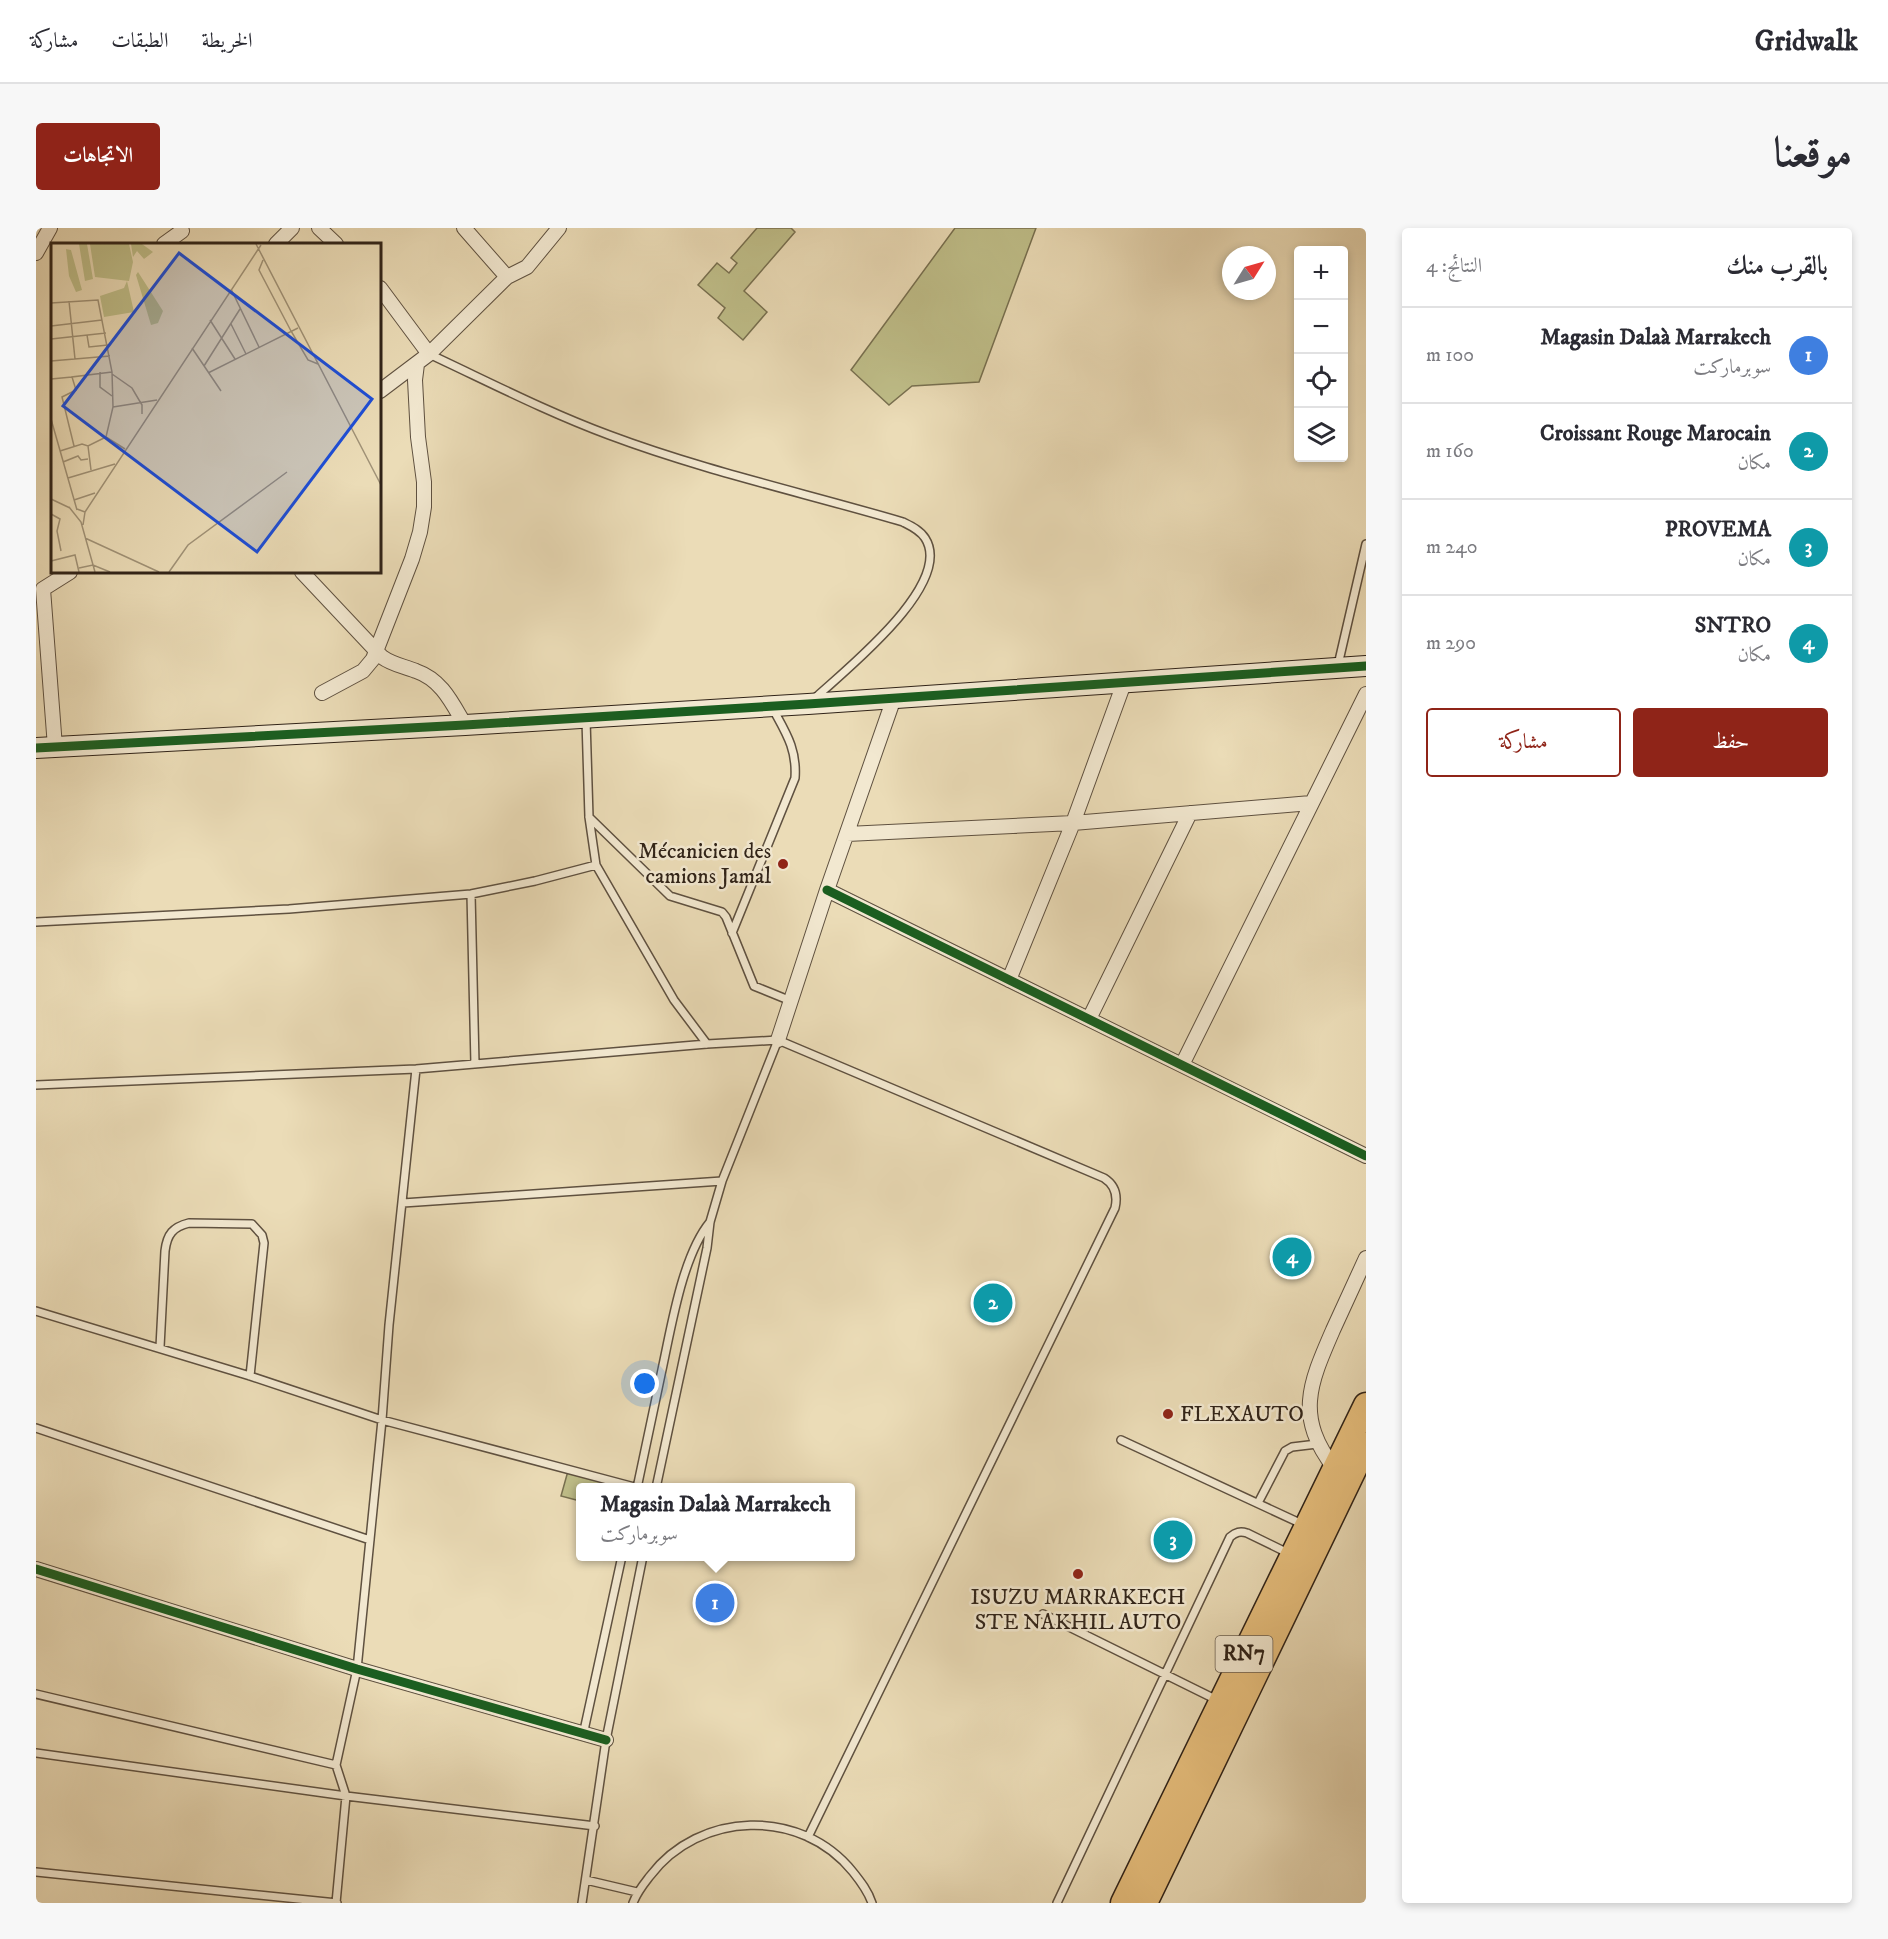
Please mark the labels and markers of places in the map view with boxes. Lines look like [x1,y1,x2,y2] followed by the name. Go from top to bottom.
[638,838,771,890] place label: Mécanicien des camions Jamal
[776,857,790,871] marker: Mécanicien des camions Jamal
[1272,1234,1312,1280] pin: 4
[974,1280,1012,1326] pin: 2
[1180,1401,1304,1428] place label: FLEXAUTO
[1161,1407,1175,1421] marker: FLEXAUTO
[1154,1518,1192,1562] pin: 3
[1071,1567,1085,1581] marker: ISUZU MARRAKECH STE NAKHIL AUTO
[696,1580,734,1626] pin: 1
[971,1584,1185,1636] place label: ISUZU MARRAKECH STE NAKHIL AUTO

